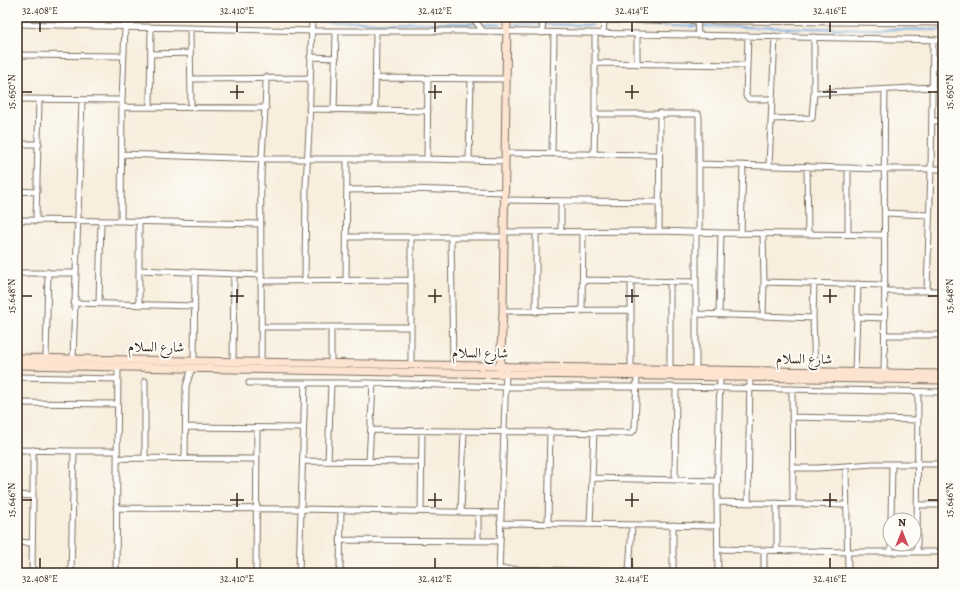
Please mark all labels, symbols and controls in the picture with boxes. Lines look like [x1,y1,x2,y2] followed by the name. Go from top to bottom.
[22,4,58,17] text: 32.408°E
[220,4,254,17] text: 32.410°E
[418,4,452,17] text: 32.412°E
[615,4,649,17] text: 32.414°E
[813,4,847,17] text: 32.416°E
[5,74,18,110] text: 15.650°N
[943,74,956,110] text: 15.650°N
[5,279,18,313] text: 15.648°N
[943,279,956,313] text: 15.648°N
[128,337,184,360] street label: شارع السلام
[452,343,508,366] street label: شارع السلام
[776,349,832,372] street label: شارع السلام
[5,483,18,517] text: 15.646°N
[943,483,956,517] text: 15.646°N
[882,512,922,552] north arrow
[898,515,906,530] text: N
[22,572,58,585] text: 32.408°E
[220,572,254,585] text: 32.410°E
[418,572,452,585] text: 32.412°E
[615,572,649,585] text: 32.414°E
[813,572,847,585] text: 32.416°E

